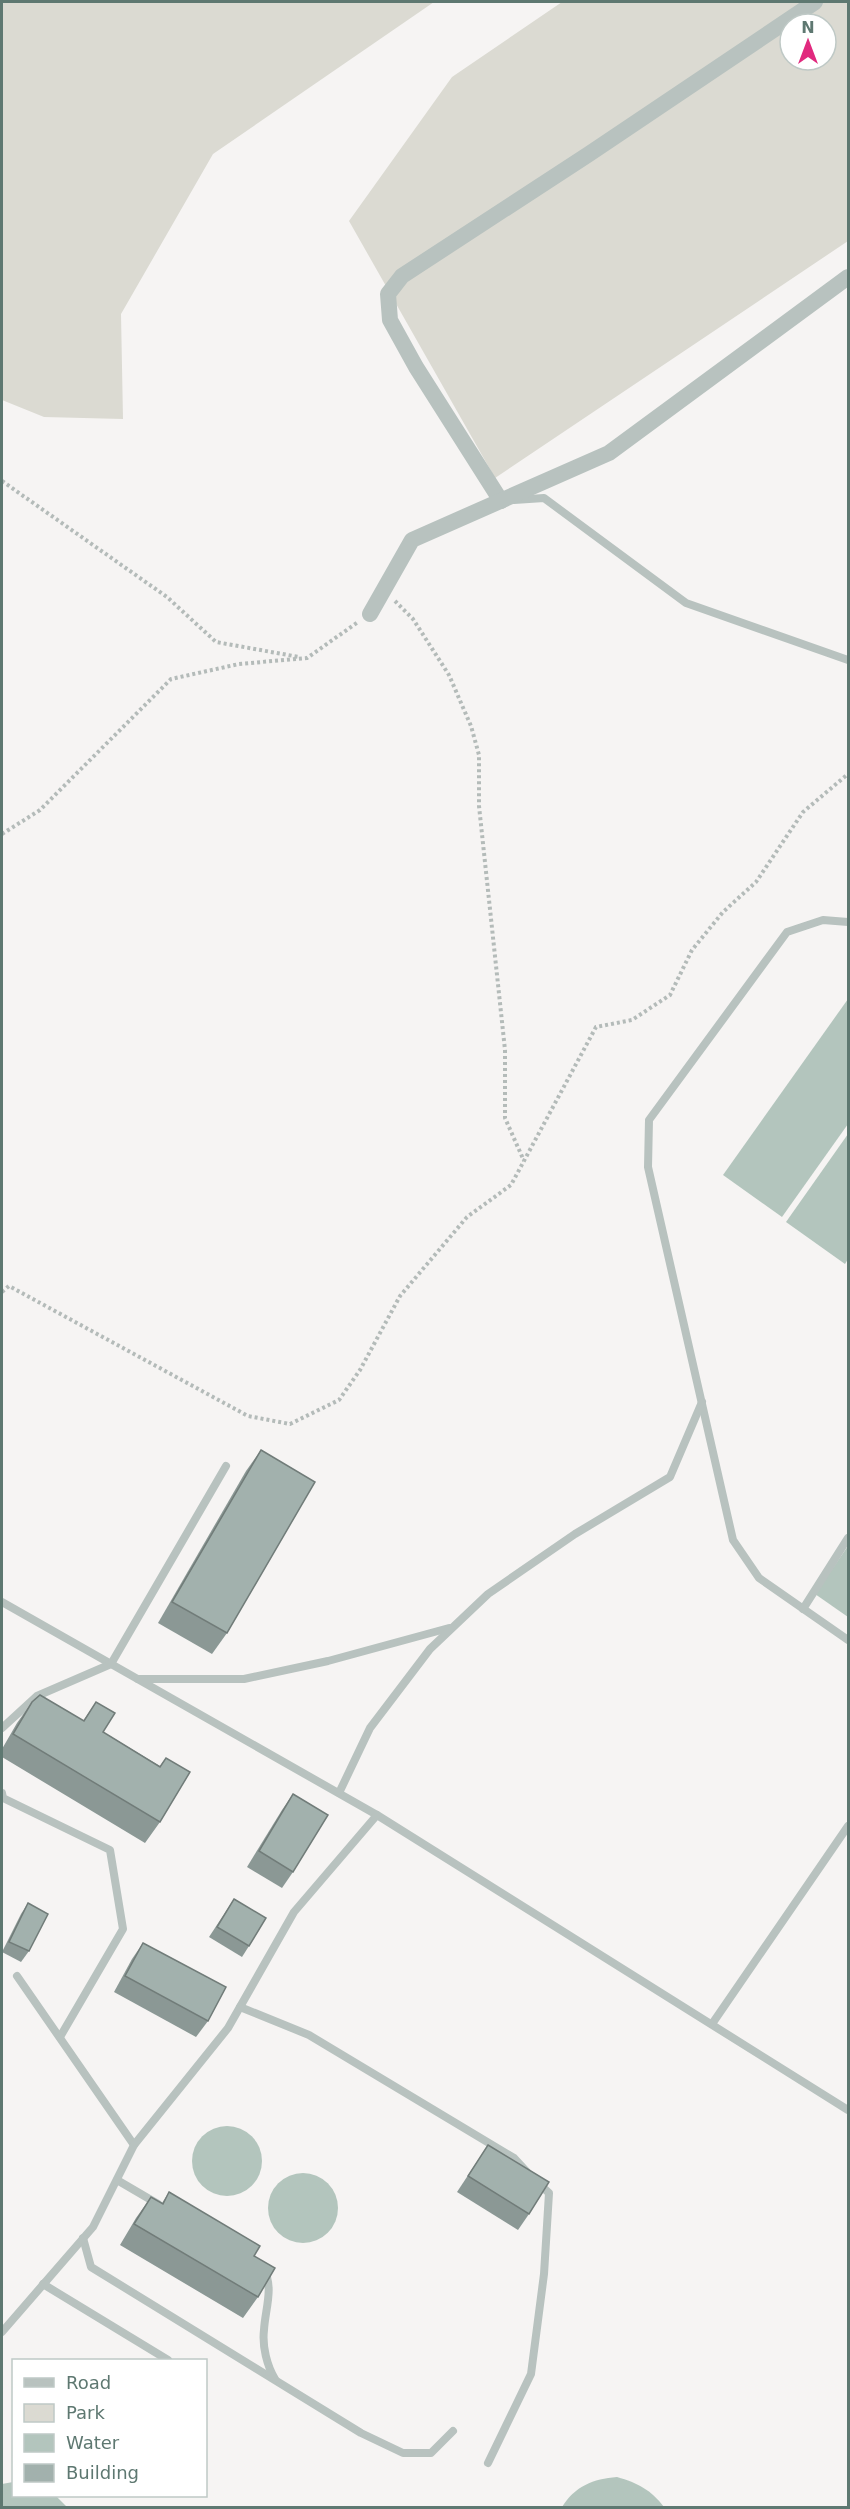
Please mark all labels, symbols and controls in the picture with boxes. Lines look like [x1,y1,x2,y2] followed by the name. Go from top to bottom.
[778,12,838,72] north arrow
[801,18,815,37] text: N
[12,2359,207,2497] legend
[66,2372,111,2393] text: Road
[66,2402,105,2423] text: Park
[66,2432,120,2453] text: Water
[66,2462,139,2483] text: Building

